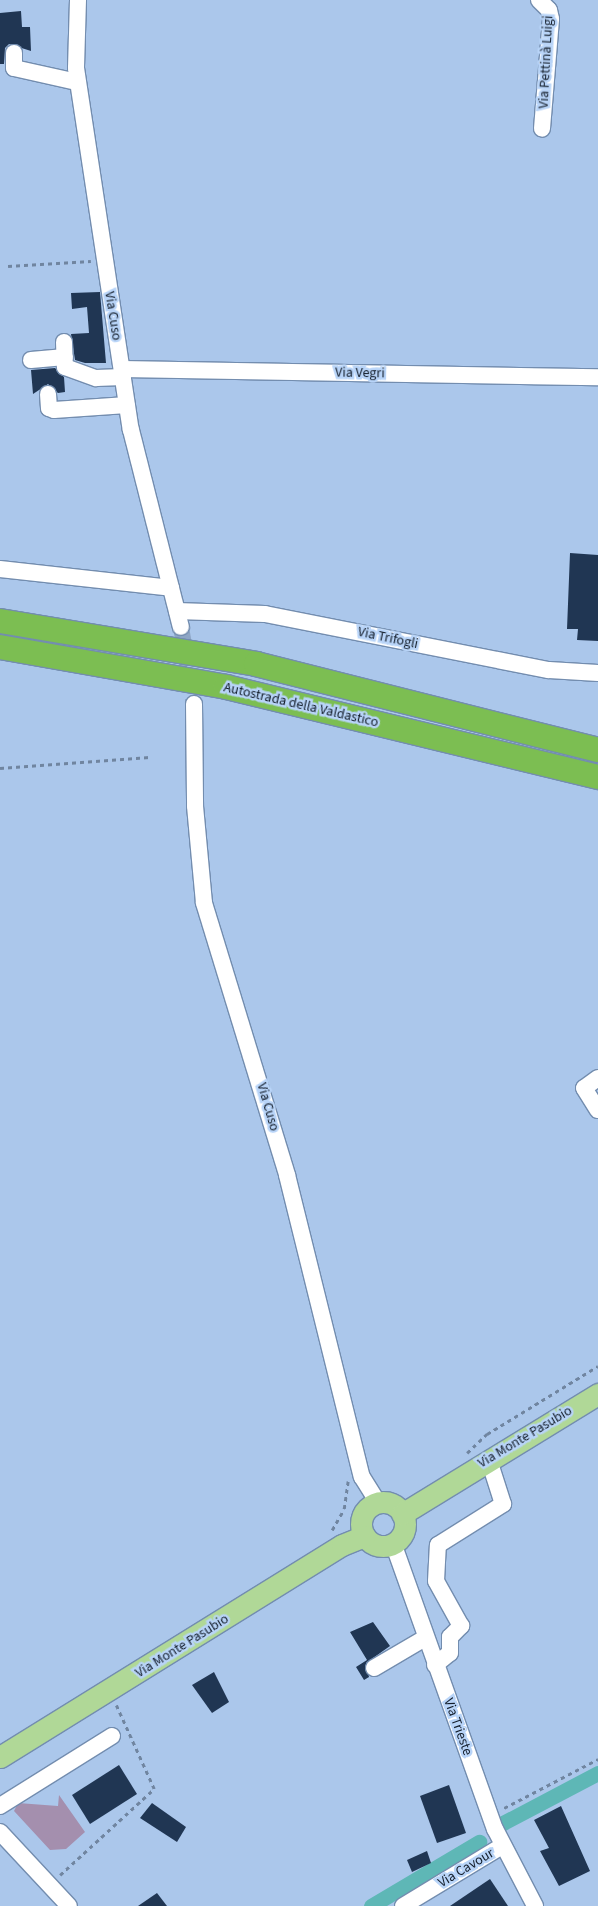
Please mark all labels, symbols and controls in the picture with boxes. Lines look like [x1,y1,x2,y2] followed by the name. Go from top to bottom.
[535,15,557,109] street label: Via Pettinà Luigi
[101,290,125,342] street label: Via Cuso
[335,364,385,382] street label: Via Vegri
[356,623,420,653] street label: Via Trifogli
[222,679,380,731] street label: Autostrada della Valdastico
[253,1081,283,1133] street label: Via Cuso
[475,1402,575,1472] street label: Via Monte Pasubio
[132,1611,232,1681] street label: Via Monte Pasubio
[440,1696,476,1758] street label: Via Trieste
[435,1845,497,1891] street label: Via Cavour

